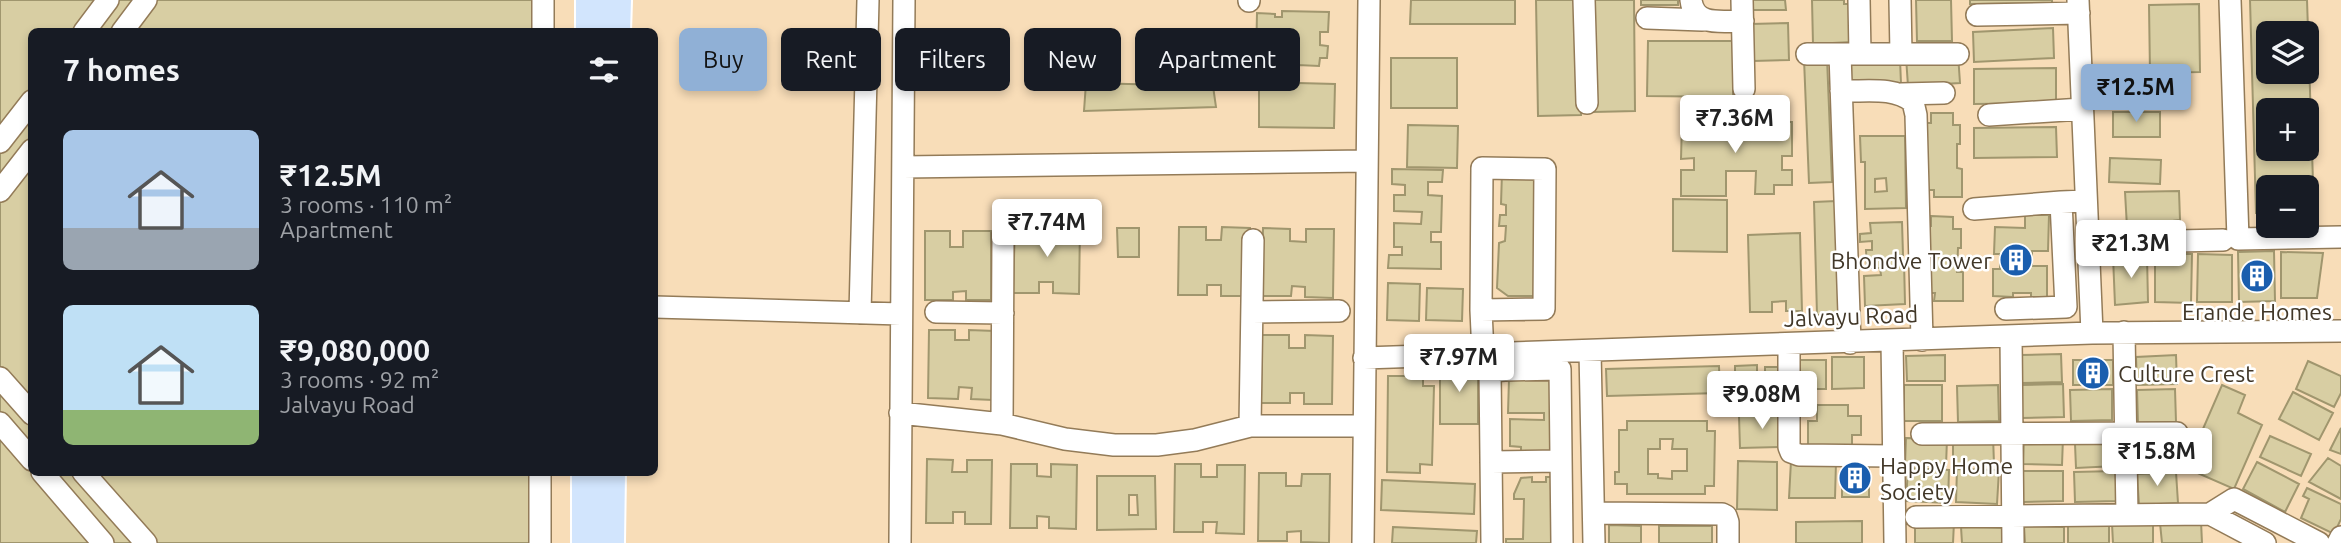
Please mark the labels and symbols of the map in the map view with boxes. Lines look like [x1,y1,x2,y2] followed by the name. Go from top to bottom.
[2079,64,2193,124] pin: ₹12.5M
[1678,96,1792,155] pin: ₹7.36M
[990,200,1104,259] pin: ₹7.74M
[2074,220,2188,280] pin: ₹21.3M
[1997,241,2035,279] building icon: Bhondve Tower
[1831,248,1992,273] place label: Bhondve Tower
[2238,257,2276,295] building icon: Erande Homes
[2182,299,2332,324] place label: Erande Homes
[1783,301,1919,331] street label: Jalvayu Road
[1402,334,1516,394] pin: ₹7.97M
[2074,354,2112,392] building icon: Culture Crest
[2118,361,2254,386] place label: Culture Crest
[1705,372,1819,431] pin: ₹9.08M
[2100,428,2214,488] pin: ₹15.8M
[1880,453,2013,504] place label: Happy Home Society
[1836,459,1874,497] building icon: Happy Home Society

